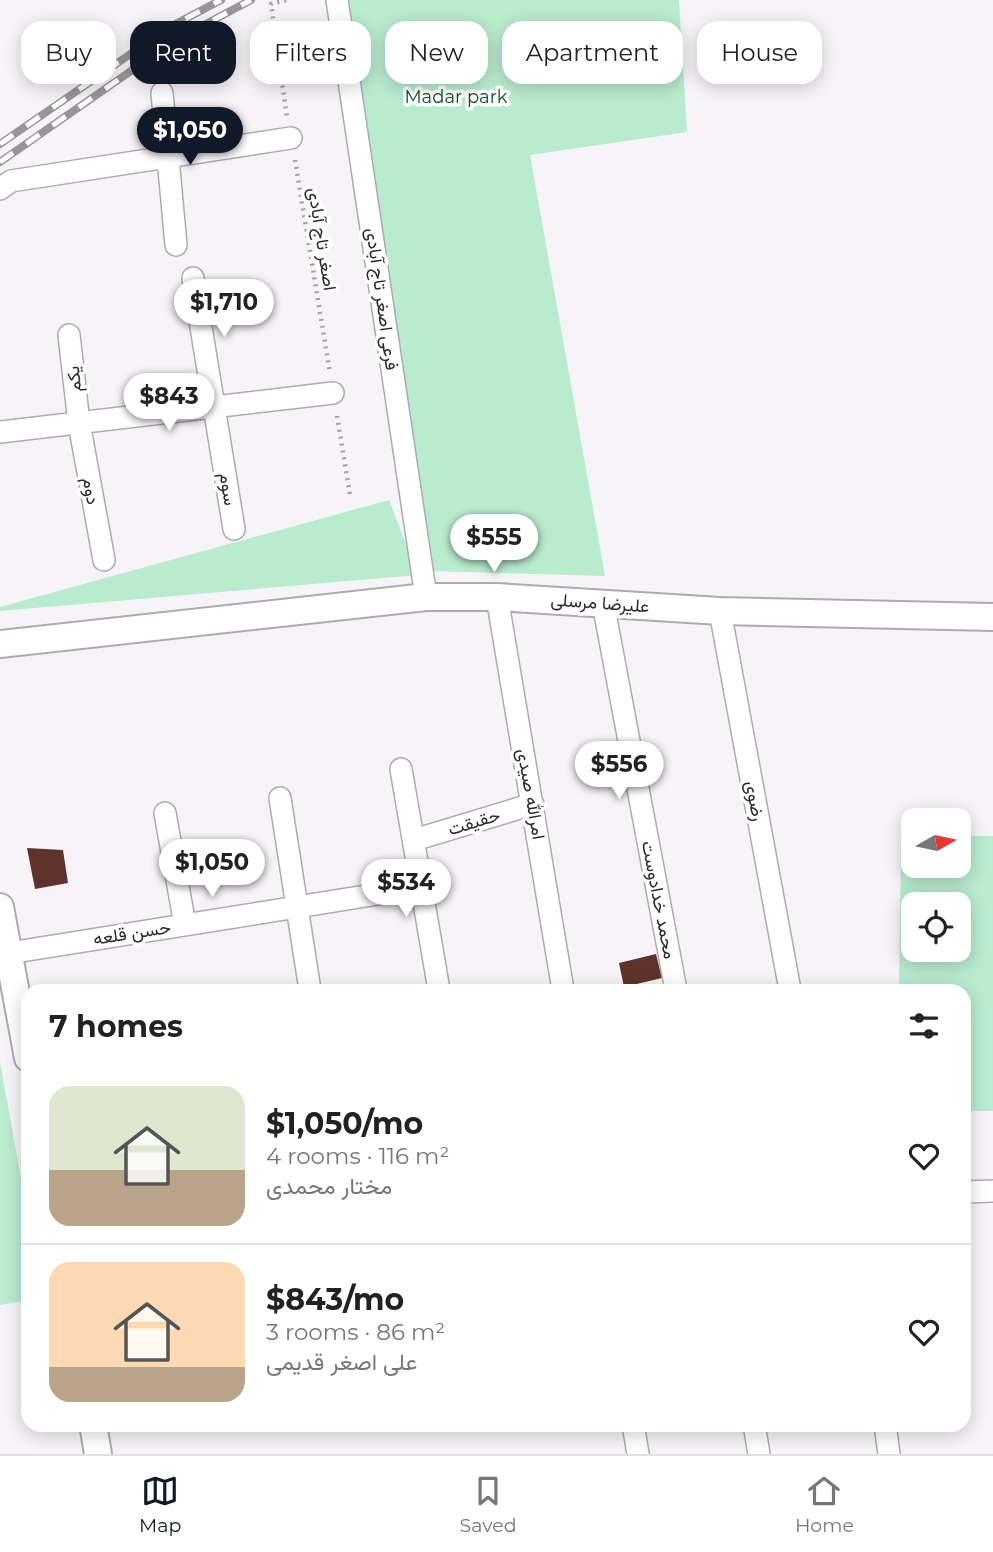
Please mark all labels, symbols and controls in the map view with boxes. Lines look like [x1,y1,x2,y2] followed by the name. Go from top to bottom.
[21,21,116,84] chip: Buy
[130,21,236,84] chip: Rent
[250,21,371,84] chip: Filters
[385,21,488,84] chip: New
[502,21,683,84] chip: Apartment
[697,21,822,84] chip: House
[404,86,508,108] park label: Madar park
[133,108,247,167] pin: $1,050
[153,116,227,144] text: $1,050
[302,186,341,292] street label: اصغر تاج آبادی
[360,226,403,372] street label: فرعی اصغر تاج آبادی
[167,280,281,339] pin: $1,710
[190,288,258,316] text: $1,710
[62,365,87,393] street label: یکم
[128,374,210,433] pin: $843
[139,382,199,410] text: $843
[214,471,241,507] street label: سوم
[77,476,104,507] street label: دوم
[453,514,535,574] pin: $555
[466,523,522,551] text: $555
[550,589,650,617] street label: علیرضا مرسلی
[578,742,660,801] pin: $556
[512,747,550,841] street label: امرالله صیدی
[591,750,647,778] text: $556
[741,779,769,823] street label: رضوی
[445,804,503,840] street label: حقیقت
[901,808,971,878] north arrow
[901,808,971,962] map controls
[155,839,269,899] pin: $1,050
[637,839,681,961] street label: محمد خدادوست
[175,848,249,876] text: $1,050
[365,860,447,919] pin: $534
[377,868,435,896] text: $534
[901,892,971,962] button: locate
[91,916,173,950] street label: حسن قلعه
[905,1007,943,1045] icon: filters
[49,1008,183,1045] text: 7 homes
[266,1105,423,1142] text: $1,050/mo
[105,1114,189,1198] icon: home
[905,1137,943,1175] icon: heart
[266,1142,449,1170] text: 4 rooms · 116 m²
[266,1172,392,1200] text: مختار محمدی
[266,1281,404,1318] text: $843/mo
[105,1290,189,1374] icon: home
[905,1313,943,1351] icon: heart
[266,1318,445,1346] text: 3 rooms · 86 m²
[266,1348,417,1376] text: علی اصغر قدیمی
[139,1472,181,1537] tab: Map
[460,1472,517,1537] tab: Saved
[795,1472,854,1537] tab: Home

